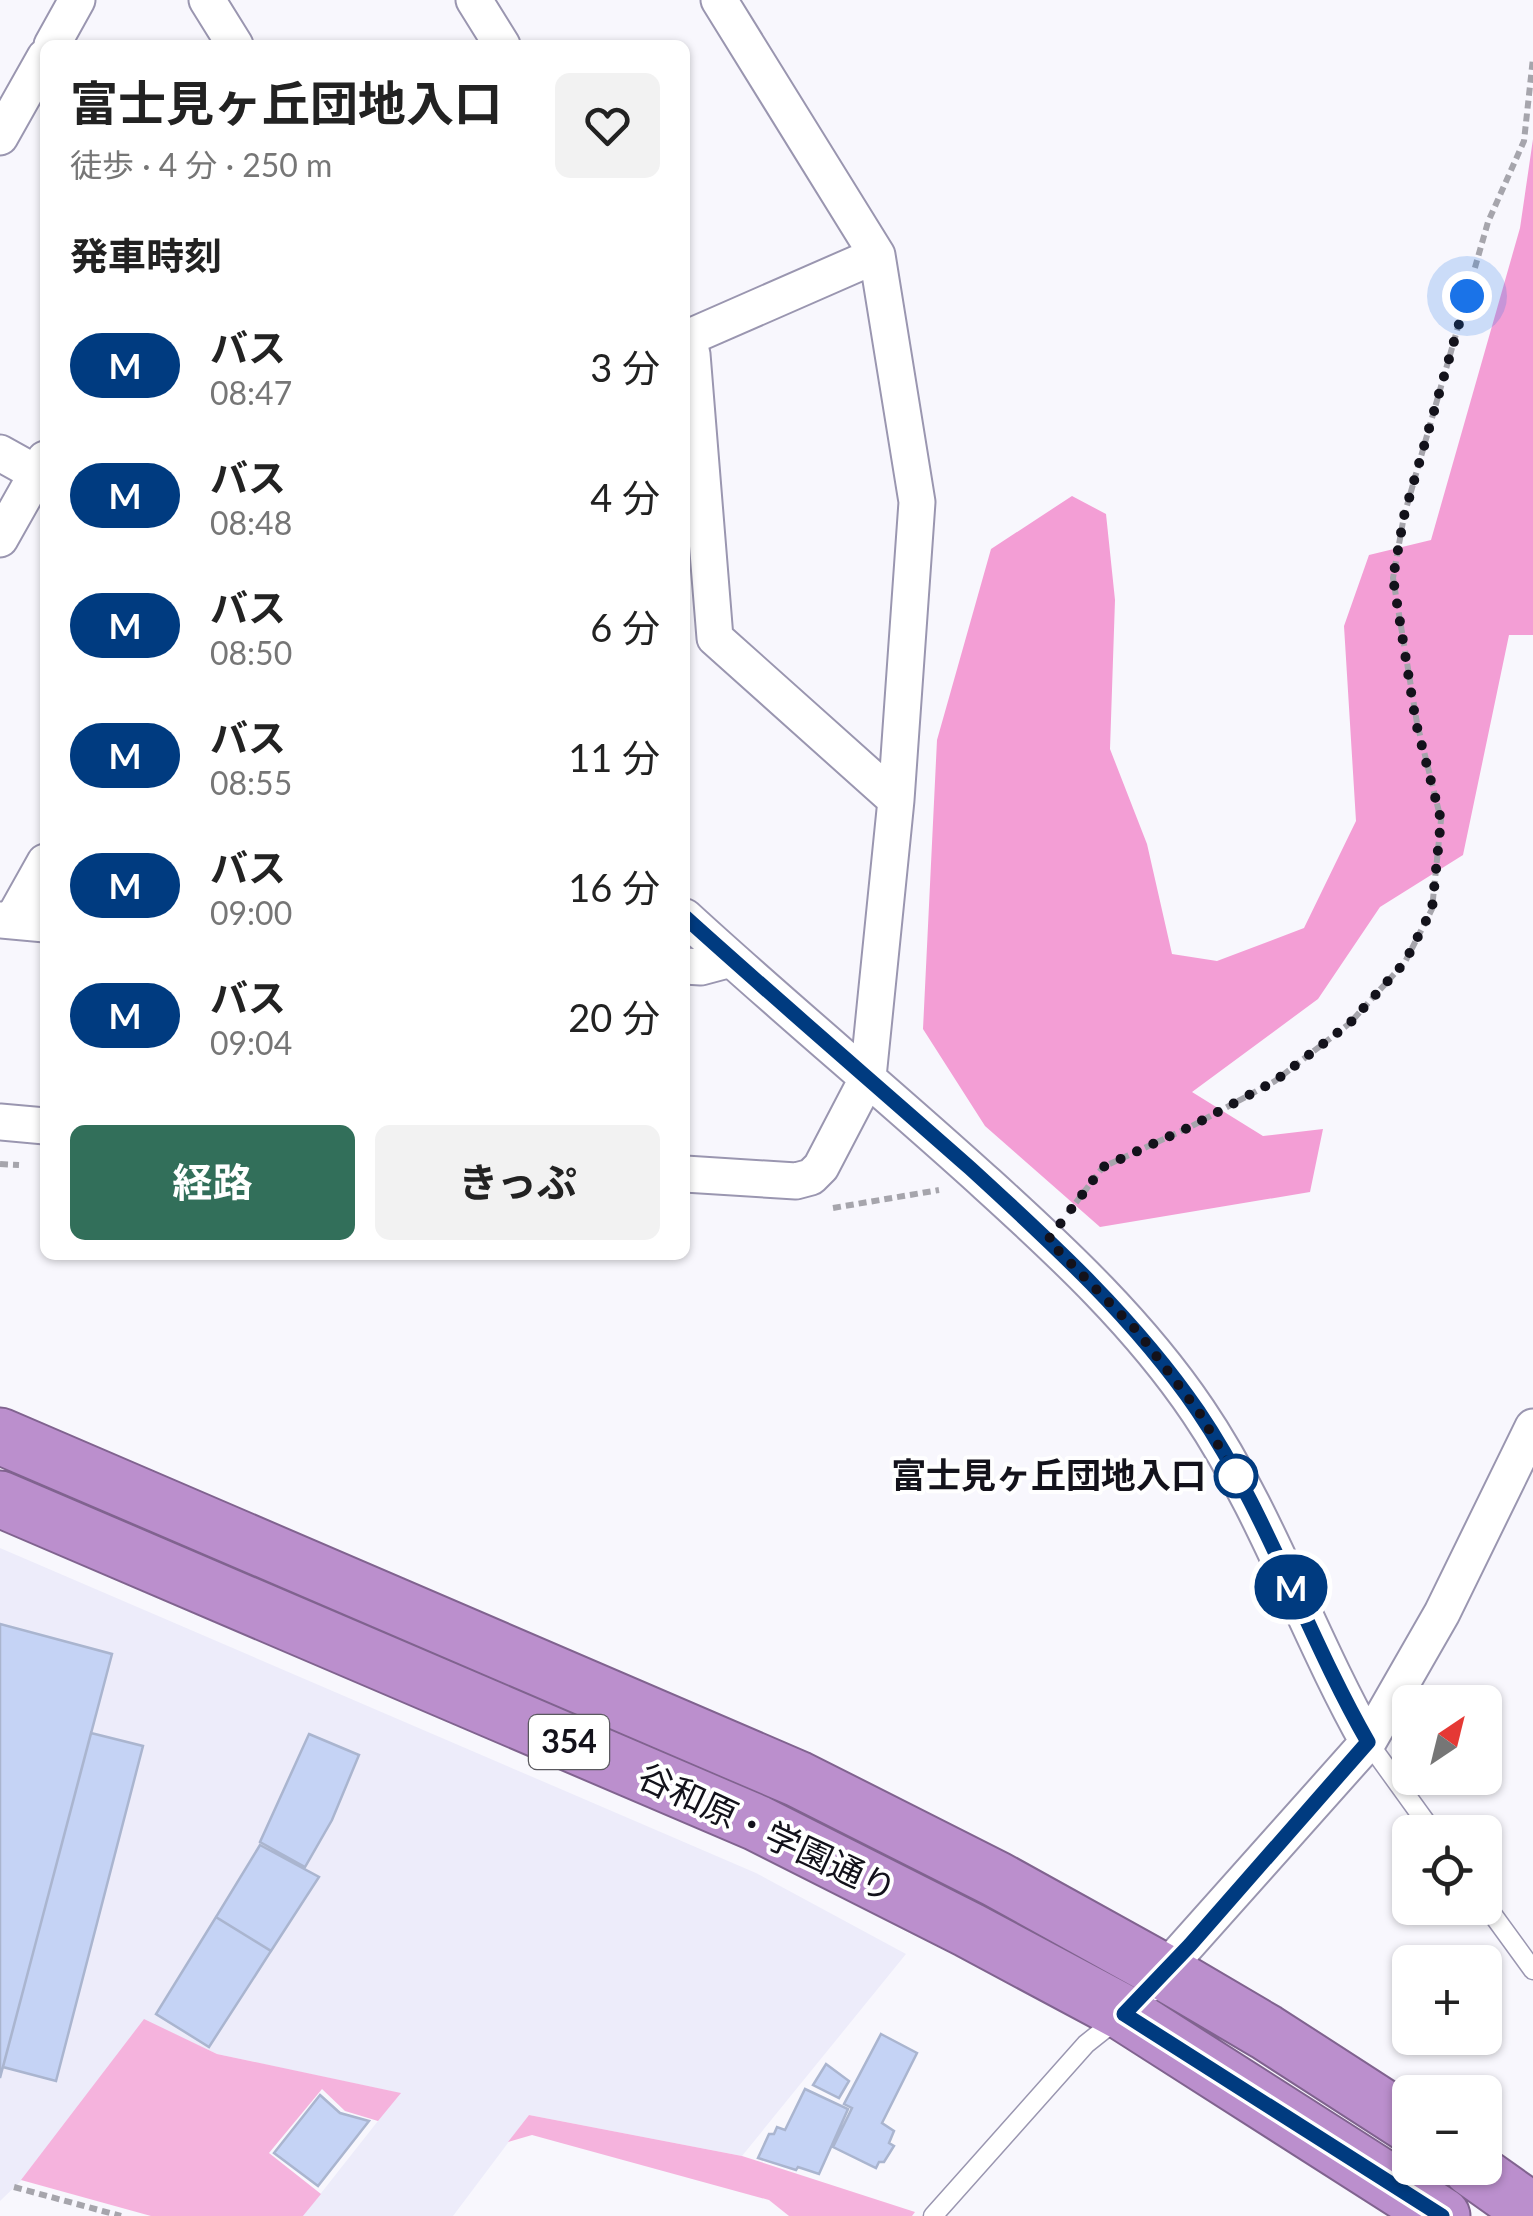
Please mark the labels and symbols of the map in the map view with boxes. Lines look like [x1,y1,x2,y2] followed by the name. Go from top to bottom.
[1442,271,1492,321] your location
[891,1453,1206,1495] place label: 富士見ヶ丘団地入口
[1215,1455,1257,1497] marker: 富士見ヶ丘団地入口
[1258,1554,1324,1620] line badge: M
[1392,1685,1502,1795] north arrow
[529,1715,609,1769] road number: 354
[632,1753,904,1909] street label: 谷和原・学園通り

